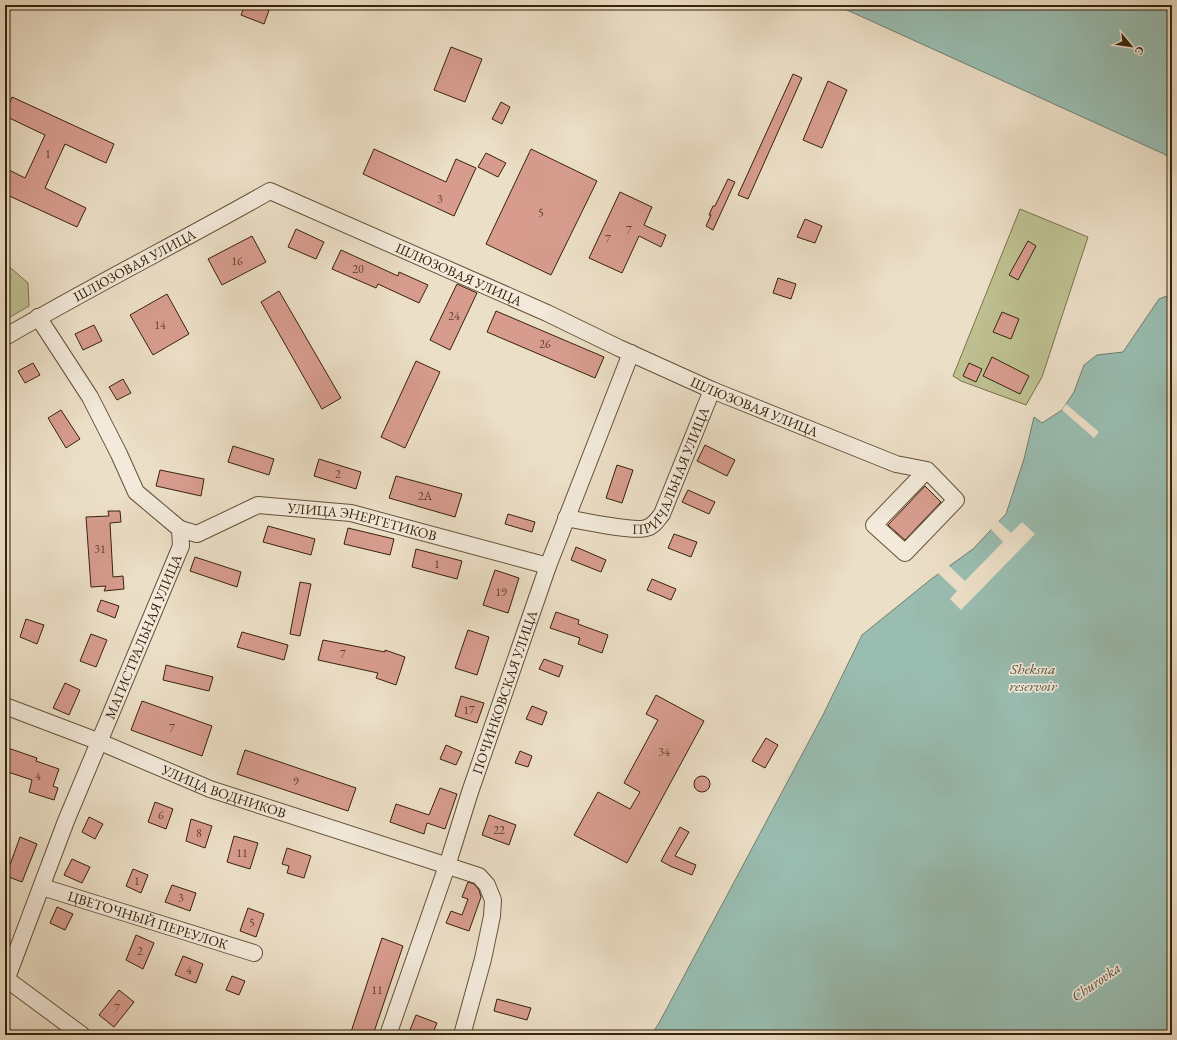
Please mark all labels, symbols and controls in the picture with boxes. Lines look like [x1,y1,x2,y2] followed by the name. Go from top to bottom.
[1111,26,1151,66] north arrow
[1132,44,1148,58] text: С
[45,146,51,162] house number: 1
[437,191,443,207] house number: 3
[538,204,544,220] house number: 5
[626,222,632,238] house number: 7
[70,225,199,306] street label: ШЛЮЗОВАЯ УЛИЦА
[605,231,611,247] house number: 7
[393,238,525,310] street label: ШЛЮЗОВАЯ УЛИЦА
[231,253,243,269] house number: 16
[352,261,364,277] house number: 20
[448,308,460,324] house number: 24
[154,317,166,333] house number: 14
[539,336,551,352] house number: 26
[688,372,821,441] street label: ШЛЮЗОВАЯ УЛИЦА
[632,404,713,538] street label: ПРИЧАЛЬНАЯ УЛИЦА
[335,466,341,482] house number: 2
[418,488,433,504] house number: 2А
[286,498,439,545] street label: УЛИЦА ЭНЕРГЕТИКОВ
[94,541,106,557] house number: 31
[101,551,186,722] street label: МАГИСТРАЛЬНАЯ УЛИЦА
[434,556,440,572] house number: 1
[495,584,507,600] house number: 19
[468,607,541,777] street label: ПОЧИНКОВСКАЯ УЛИЦА
[340,646,346,662] house number: 7
[1009,659,1058,695] water label: Sheksna reservoir
[463,702,475,718] house number: 17
[169,720,175,736] house number: 7
[658,744,670,760] house number: 34
[158,760,288,822] street label: УЛИЦА ВОДНИКОВ
[35,768,41,784] house number: 4
[293,773,299,789] house number: 9
[158,807,164,823] house number: 6
[493,822,505,838] house number: 22
[196,825,202,841] house number: 8
[236,845,248,861] house number: 11
[134,873,140,889] house number: 1
[66,887,231,954] street label: ЦВЕТОЧНЫЙ ПЕРЕУЛОК
[178,890,184,906] house number: 3
[249,914,255,930] house number: 5
[137,943,143,959] house number: 2
[1067,958,1124,1005] water label: Churovka
[186,962,192,978] house number: 4
[371,982,383,998] house number: 11
[114,1000,120,1016] house number: 7

